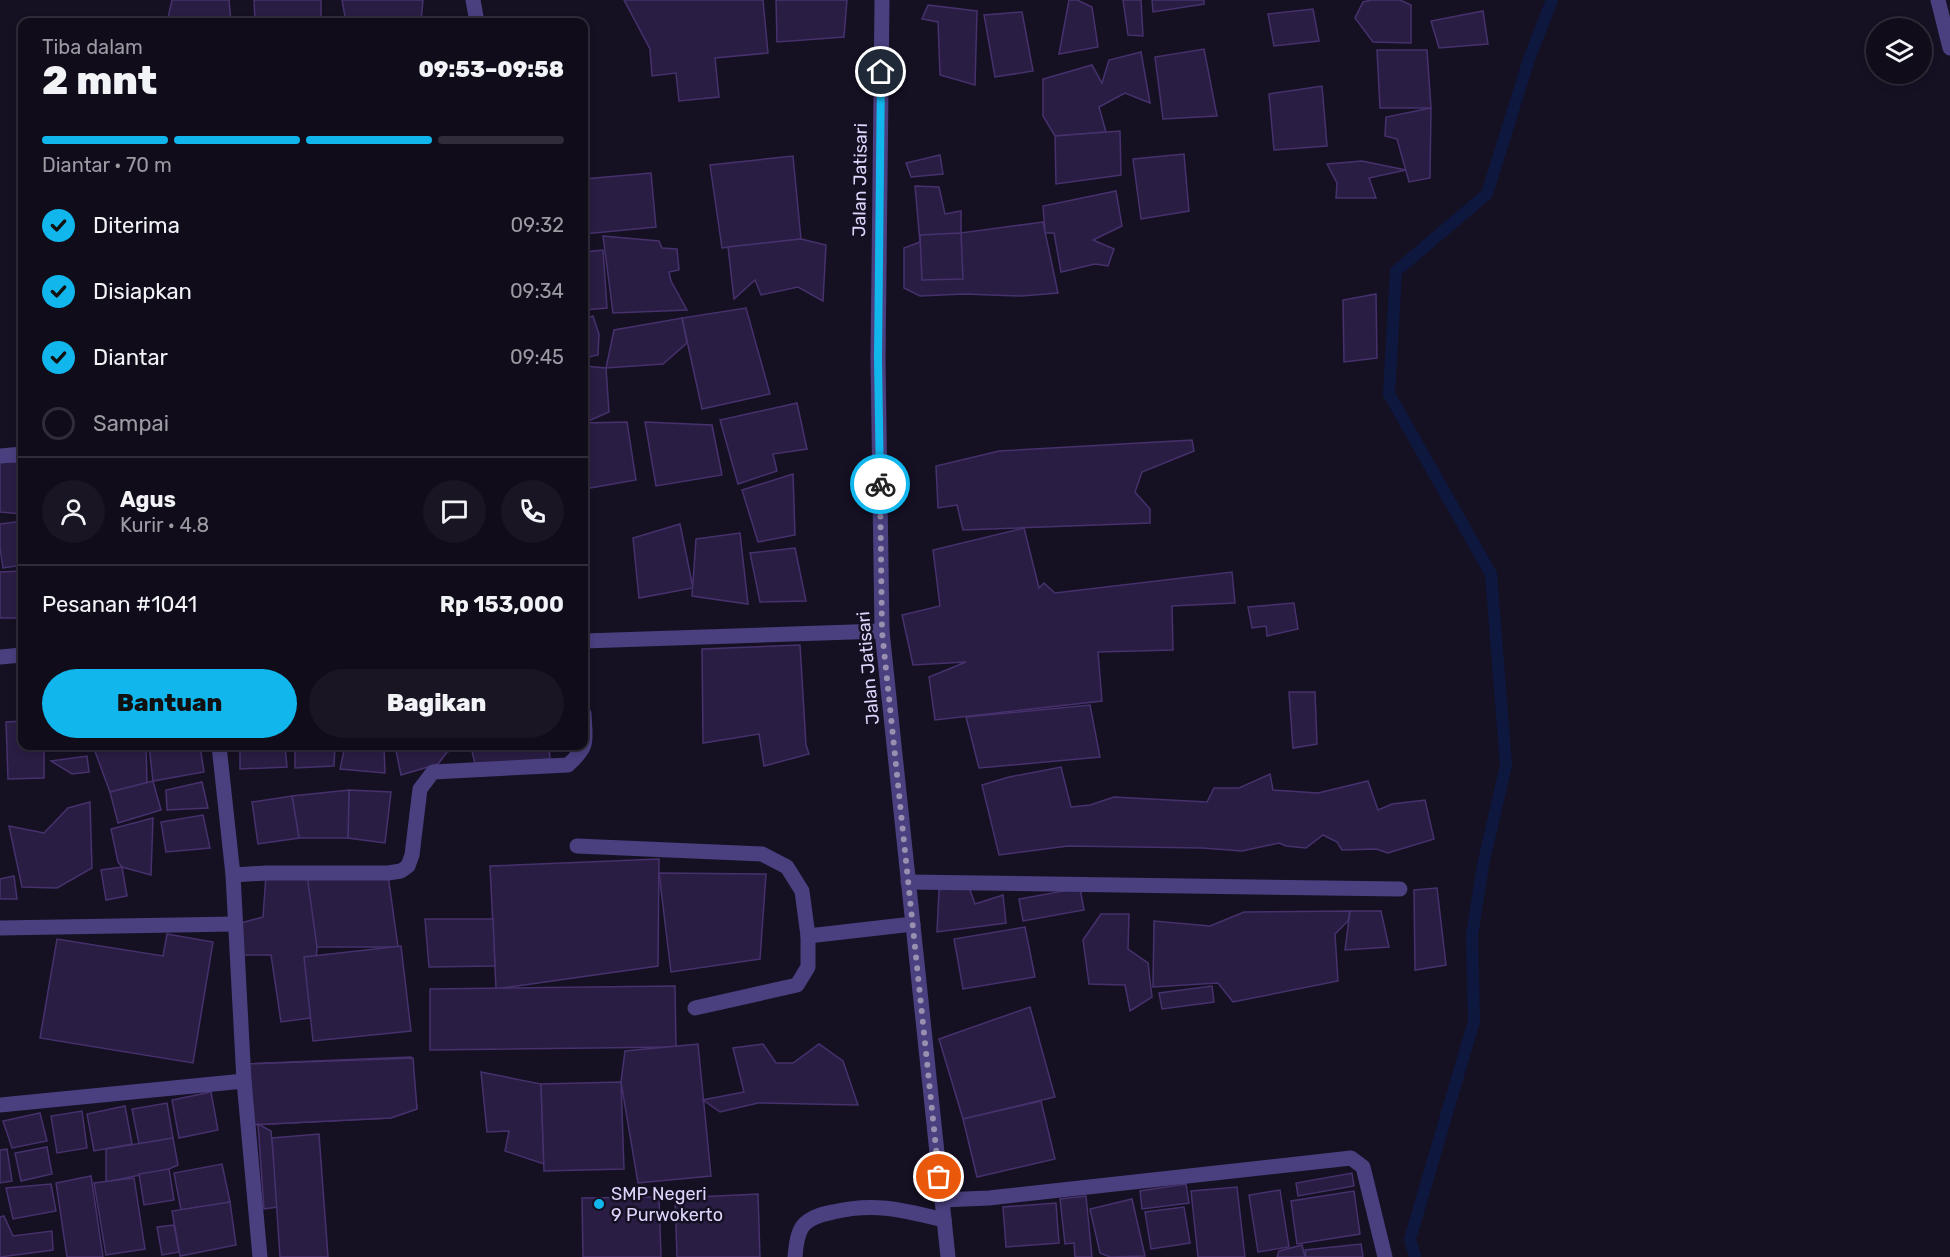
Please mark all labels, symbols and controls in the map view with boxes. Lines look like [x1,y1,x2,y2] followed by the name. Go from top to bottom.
[1866,18,1932,84] map controls
[1866,18,1932,84] button: layers
[42,35,143,59] text: Tiba dalam
[855,46,906,97] pin
[864,55,897,88] icon: home
[418,56,564,83] text: 09:53–09:58
[42,58,157,104] text: 2 mnt
[848,123,872,237] street label: Jalan Jatisari
[42,153,172,177] text: Diantar · 70 m
[42,209,75,242] icon: check
[93,212,180,239] text: Diterima
[511,213,564,237] text: 09:32
[42,275,75,308] icon: check
[93,278,192,305] text: Disiapkan
[510,279,564,303] text: 09:34
[42,341,75,374] icon: check
[93,344,168,371] text: Diantar
[510,345,564,369] text: 09:45
[93,410,169,437] text: Sampai
[850,454,910,514] courier
[864,468,897,501] icon: bike
[42,480,105,543] button: person
[423,480,486,543] button: chat
[501,480,564,543] button: phone
[120,486,176,513] text: Agus
[120,513,209,537] text: Kurir · 4.8
[42,591,197,618] text: Pesanan #1041
[440,591,564,618] text: Rp 153,000
[852,610,884,726] street label: Jalan Jatisari
[42,669,297,738] button: Bantuan
[309,669,564,738] button: Bagikan
[913,1151,964,1202] pin
[922,1160,955,1193] icon: bag
[611,1183,723,1226] place label: SMP Negeri 9 Purwokerto
[592,1197,606,1211] marker: SMP Negeri 9 Purwokerto

